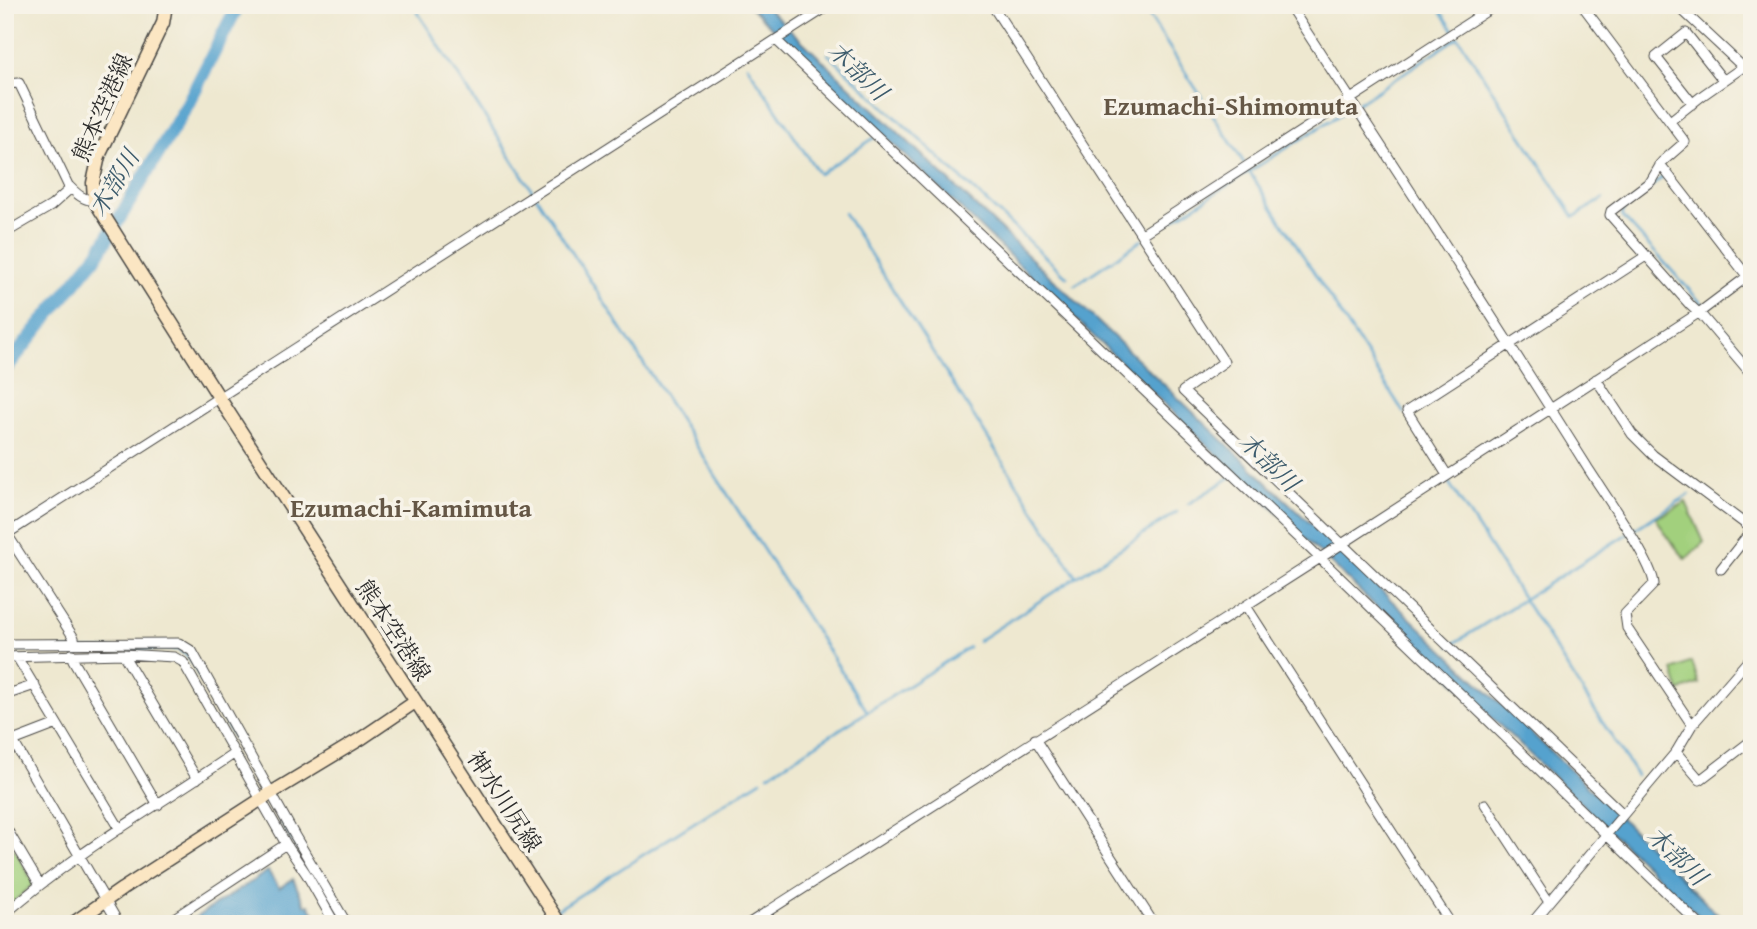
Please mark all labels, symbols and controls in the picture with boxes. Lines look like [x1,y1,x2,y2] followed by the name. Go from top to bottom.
[820,33,898,111] water label: 木部川
[64,48,140,166] street label: 熊本空港線
[1104,86,1359,125] district label: Ezumachi-Shimomuta
[80,141,149,223] water label: 木部川
[1231,424,1309,502] water label: 木部川
[290,488,533,527] district label: Ezumachi-Kamimuta
[349,573,439,687] street label: 熊本空港線
[460,744,550,858] street label: 神水川尻線
[1639,818,1717,896] water label: 木部川

